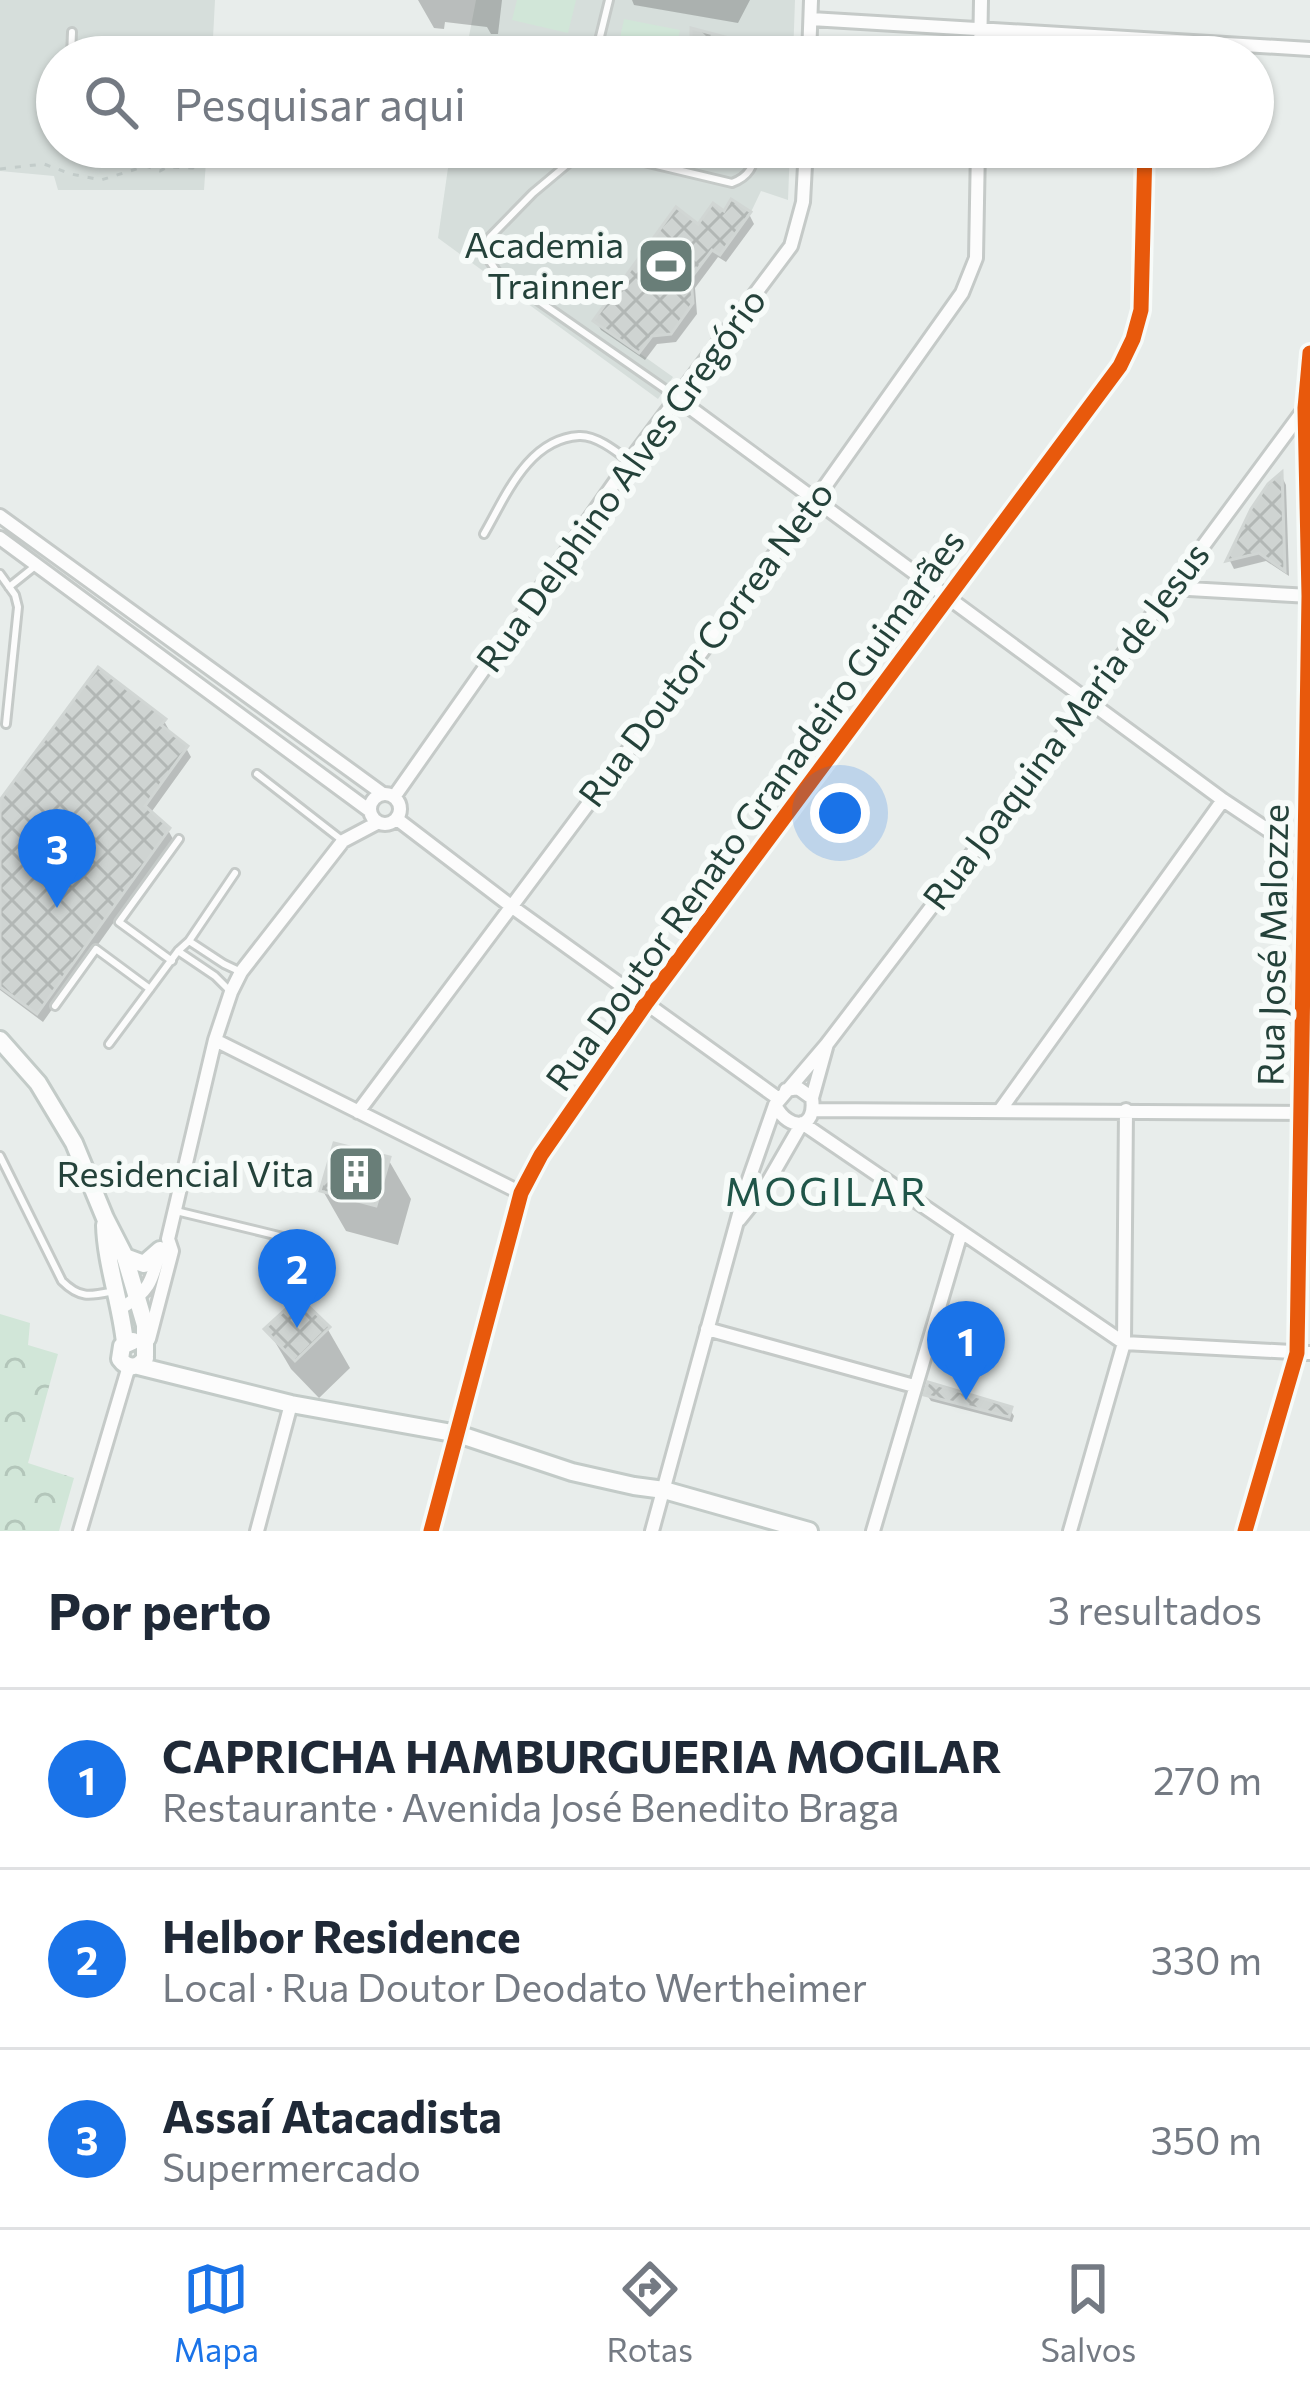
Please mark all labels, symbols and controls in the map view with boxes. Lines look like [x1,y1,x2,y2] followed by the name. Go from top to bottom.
[36,36,1274,168] search box
[78,69,144,135] icon: search
[174,75,466,130] text: Pesquisar aqui
[464,221,624,306] place label: Academia Trainner
[635,235,697,297] sports icon: Academia Trainner
[465,278,773,679] street label: Rua Delphino Alves Gregório
[568,471,841,814] street label: Rua Doutor Correa Neto
[535,519,972,1098] street label: Rua Doutor Renato Granadeiro Guimarães
[912,532,1217,917] street label: Rua Joaquina Maria de Jesus
[810,783,870,843] your location
[1247,804,1295,1086] street label: Rua José Malozze
[18,809,96,908] pin: 3
[325,1143,387,1205] building icon: Residencial Vita
[57,1150,314,1194] place label: Residencial Vita
[725,1166,929,1214] district label: MOGILAR
[258,1229,336,1328] pin: 2
[927,1301,1005,1400] pin: 1
[48,1578,272,1641] text: Por perto
[1048,1585,1262,1633] text: 3 resultados
[162,1727,1002,1782] text: CAPRICHA HAMBURGUERIA MOGILAR
[78,1755,96,1803] text: 1
[1153,1755,1262,1803] text: 270 m
[162,1782,899,1830] text: Restaurante · Avenida José Benedito Braga
[162,1907,521,1962] text: Helbor Residence
[76,1935,98,1983] text: 2
[1151,1935,1262,1983] text: 330 m
[162,1962,867,2010] text: Local · Rua Doutor Deodato Wertheimer
[162,2087,502,2142] text: Assaí Atacadista
[76,2115,98,2163] text: 3
[1150,2115,1262,2163] text: 350 m
[162,2142,421,2190] text: Supermercado
[174,2256,259,2369] tab: Mapa
[607,2256,693,2369] tab: Rotas
[1040,2256,1136,2369] tab: Salvos

